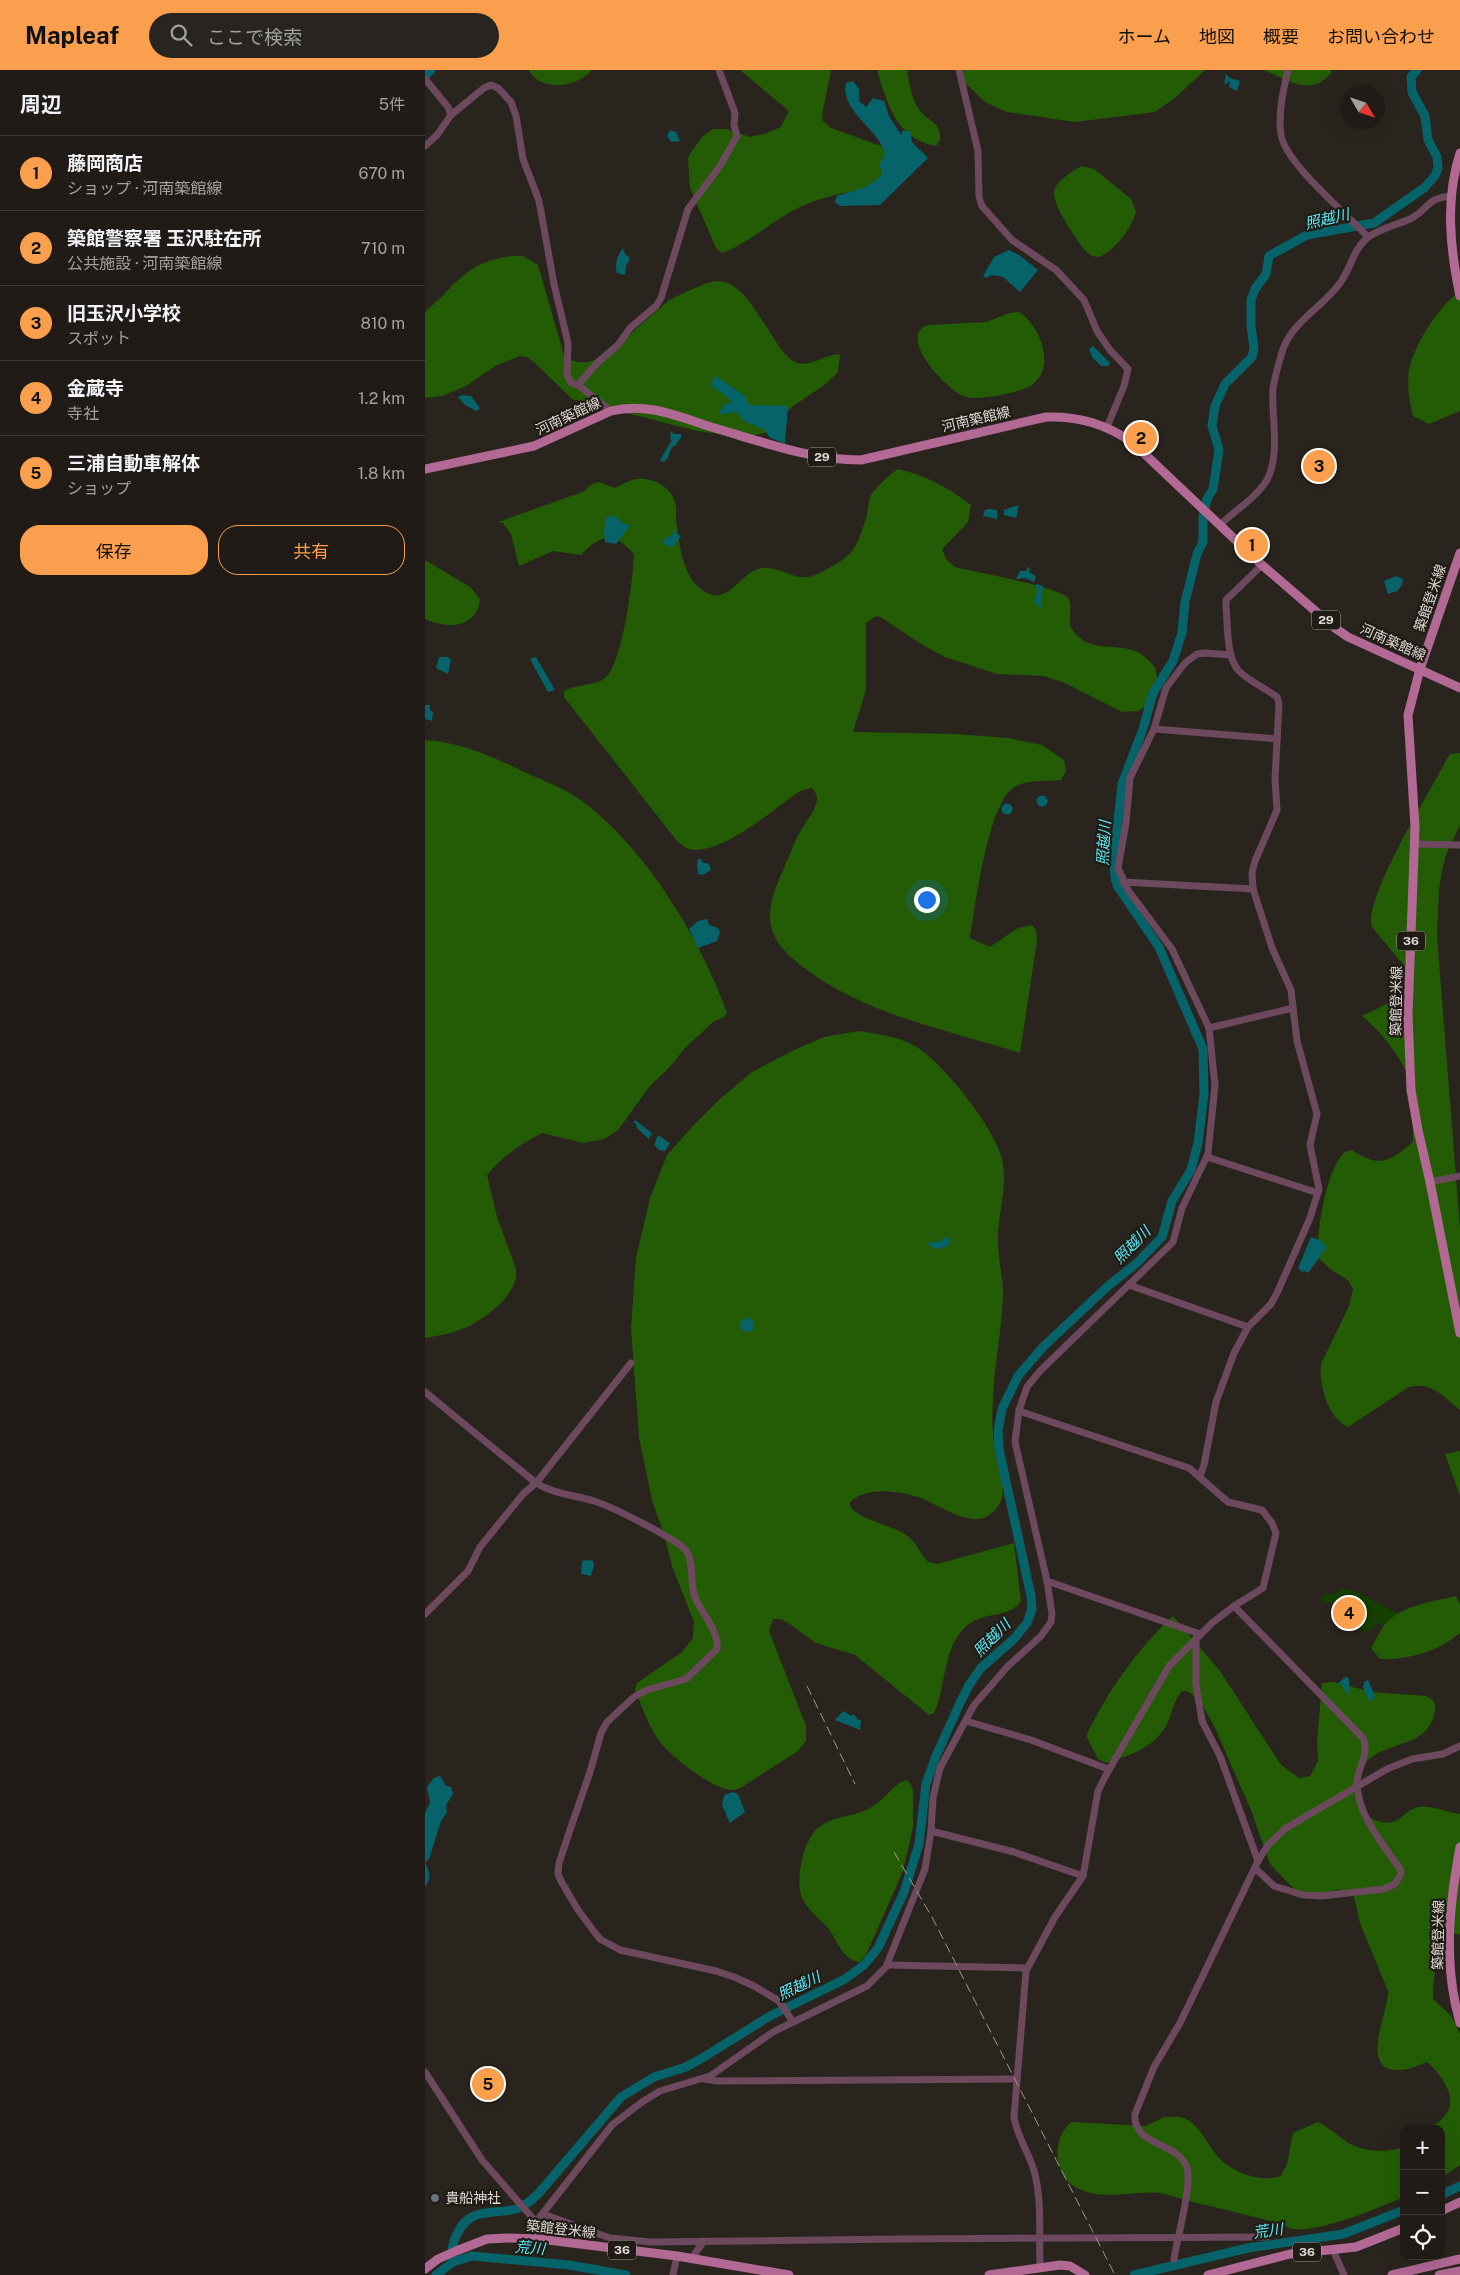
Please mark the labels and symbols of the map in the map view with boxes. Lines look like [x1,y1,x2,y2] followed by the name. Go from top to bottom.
[1340,85,1385,130] north arrow
[1303,205,1353,232] water label: 照越川
[533,394,603,438] street label: 河南築館線
[940,403,1012,435] street label: 河南築館線
[1125,419,1157,457] pin: 2
[1303,447,1335,485] pin: 3
[808,448,836,467] road number: 29
[1236,526,1268,564] pin: 1
[1411,562,1449,634] street label: 築館登米線
[1312,610,1340,630] road number: 29
[1358,620,1428,664] street label: 河南築館線
[1094,818,1113,866] water label: 照越川
[914,887,940,913] your location
[1397,931,1425,950] road number: 36
[1387,966,1405,1036] street label: 築館登米線
[1110,1221,1155,1267] water label: 照越川
[1333,1594,1365,1632] pin: 4
[970,1614,1015,1660] water label: 照越川
[1429,1900,1447,1970] street label: 築館登米線
[775,1967,825,2003] water label: 照越川
[472,2065,504,2103] pin: 5
[445,2190,501,2206] place label: 貴船神社
[429,2192,441,2204] marker: 貴船神社
[525,2217,597,2241] street label: 築館登米線
[1252,2220,1286,2241] water label: 荒川
[514,2238,548,2257] water label: 荒川
[608,2240,636,2260] road number: 36
[1293,2242,1321,2262] road number: 36

